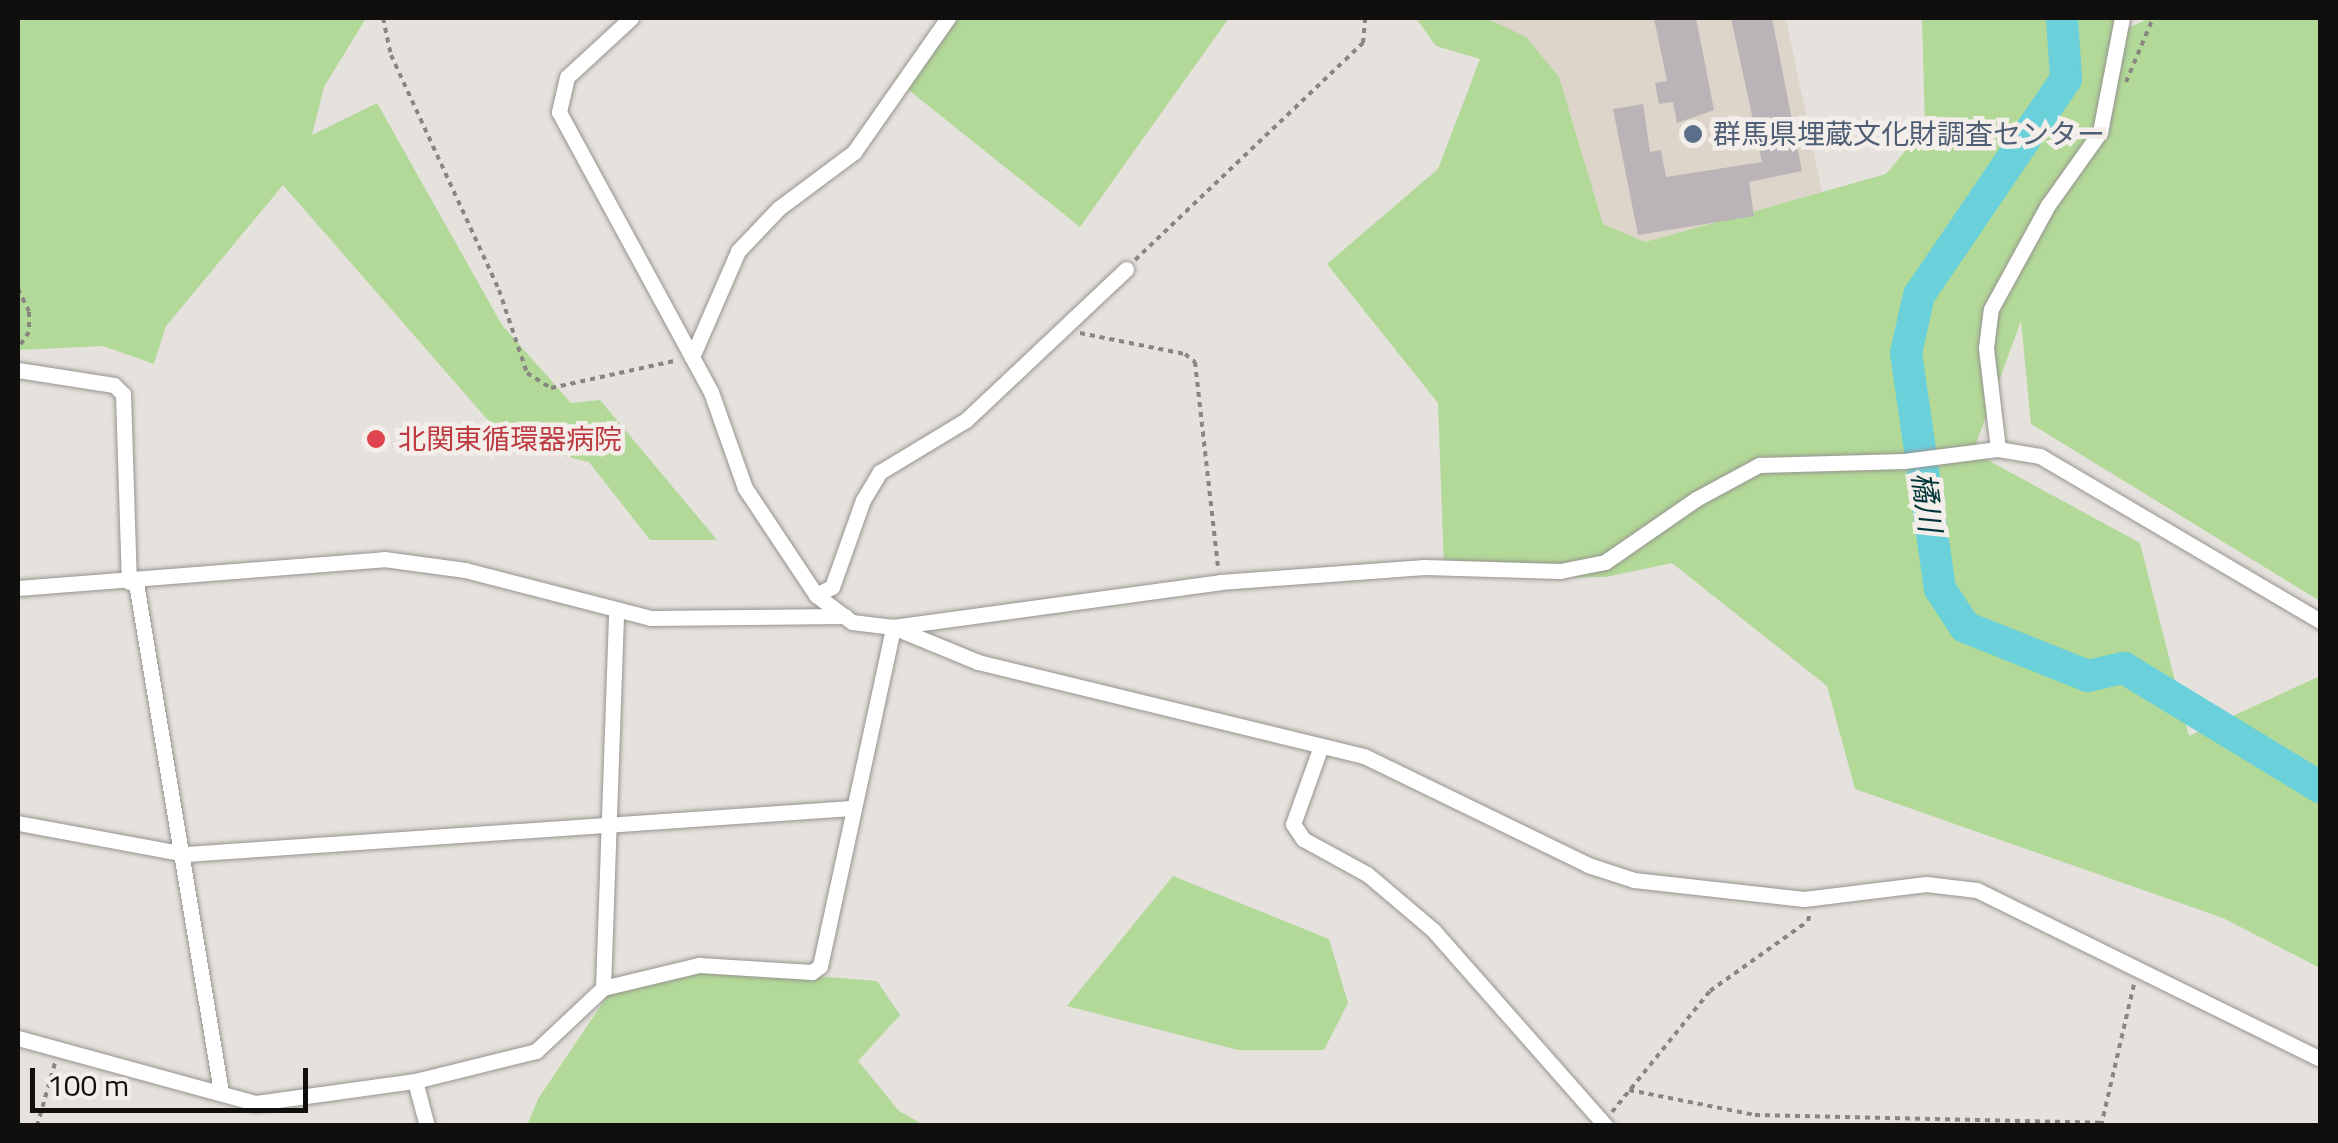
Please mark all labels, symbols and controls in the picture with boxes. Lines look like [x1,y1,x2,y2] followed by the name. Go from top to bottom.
[1713,117,2105,151] place label: 群馬県埋蔵文化財調査センター
[1682,123,1704,145] marker: 群馬県埋蔵文化財調査センター
[398,422,622,456] place label: 北関東循環器病院
[363,426,389,452] marker: 北関東循環器病院
[1905,470,1949,534] water label: 橘川
[35,1048,312,1110] scale bar
[47,1062,129,1108] text: 100 m

